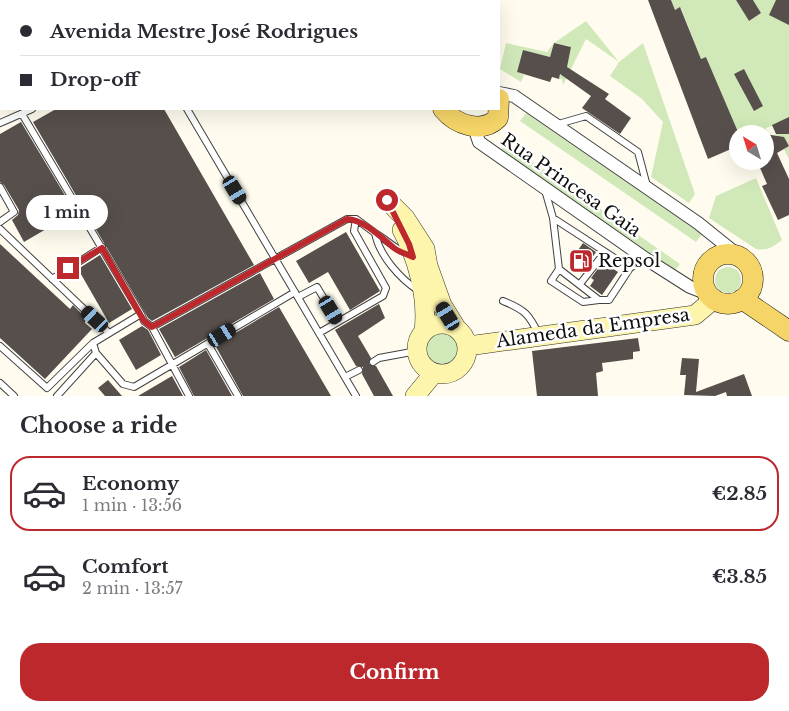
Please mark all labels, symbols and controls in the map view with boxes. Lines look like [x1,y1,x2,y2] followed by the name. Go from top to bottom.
[50,20,358,43] text: Avenida Mestre José Rodrigues
[50,68,139,91] text: Drop-off
[729,125,774,170] north arrow
[729,125,774,170] map controls
[497,129,645,241] street label: Rua Princesa Gaia
[220,173,249,207] car
[376,189,398,211] route start
[27,196,109,230] callout: 1 min
[44,202,90,222] text: 1 min
[568,248,594,274] fuel station icon: Repsol
[598,250,661,272] place label: Repsol
[57,257,79,279] route end
[316,293,345,327] car
[433,299,462,333] car
[78,303,111,335] car
[494,304,691,353] street label: Alameda da Empresa
[205,321,238,349] car
[20,412,177,439] text: Choose a ride
[22,471,67,516] icon: car
[82,472,179,495] text: Economy
[712,482,767,505] text: €2.85
[82,495,182,515] text: 1 min · 13:56
[22,554,67,599] icon: car
[82,555,169,578] text: Comfort
[712,565,767,588] text: €3.85
[82,578,183,598] text: 2 min · 13:57
[20,643,769,701] button: Confirm

